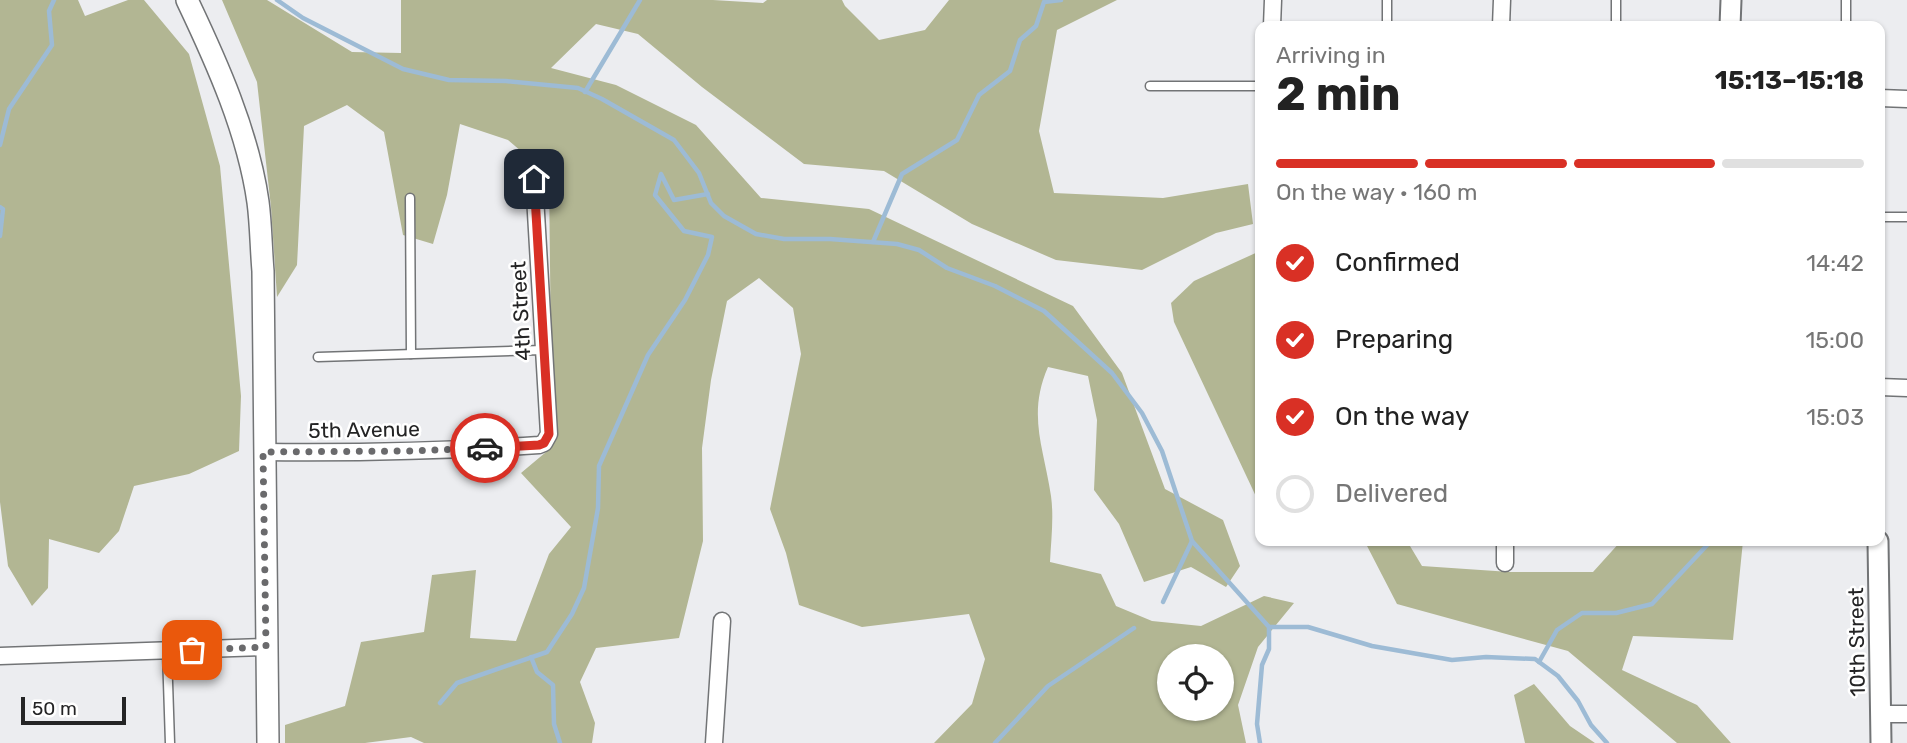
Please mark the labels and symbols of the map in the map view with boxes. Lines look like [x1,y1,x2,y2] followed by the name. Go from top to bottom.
[504,149,564,209] pin
[505,260,536,362] street label: 4th Street
[450,413,520,483] courier
[308,416,420,443] street label: 5th Avenue
[1843,587,1870,697] street label: 10th Street
[162,620,222,680] pin
[21,694,126,726] scale bar

